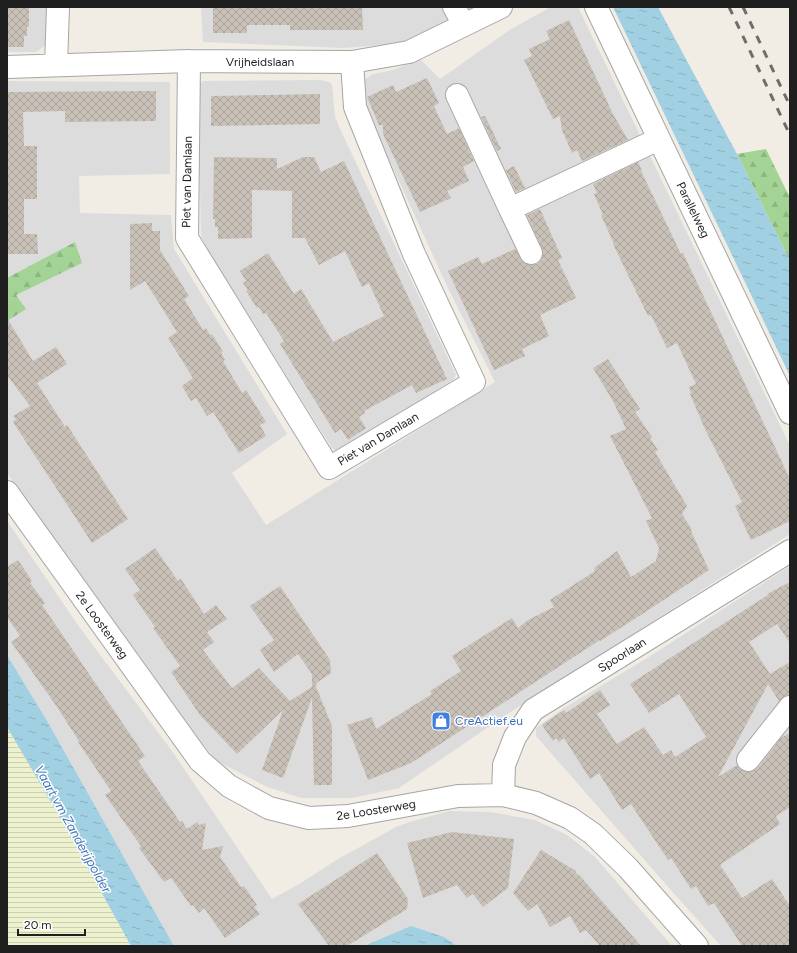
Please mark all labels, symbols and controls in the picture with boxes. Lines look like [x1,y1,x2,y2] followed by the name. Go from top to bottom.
[226,55,295,69] street label: Vrijheidslaan
[179,136,195,228] street label: Piet van Damlaan
[673,180,713,240] street label: Parallelweg
[335,409,421,469] street label: Piet van Damlaan
[73,589,131,661] street label: 2e Loosterweg
[595,635,649,675] street label: Spoorlaan
[430,710,452,732] shop icon: CreActief.eu
[455,714,523,728] place label: CreActief.eu
[32,763,115,896] water label: Vaart vm Zanderijpolder
[335,797,417,823] street label: 2e Loosterweg
[18,911,85,937] scale bar
[24,918,52,932] text: 20 m

